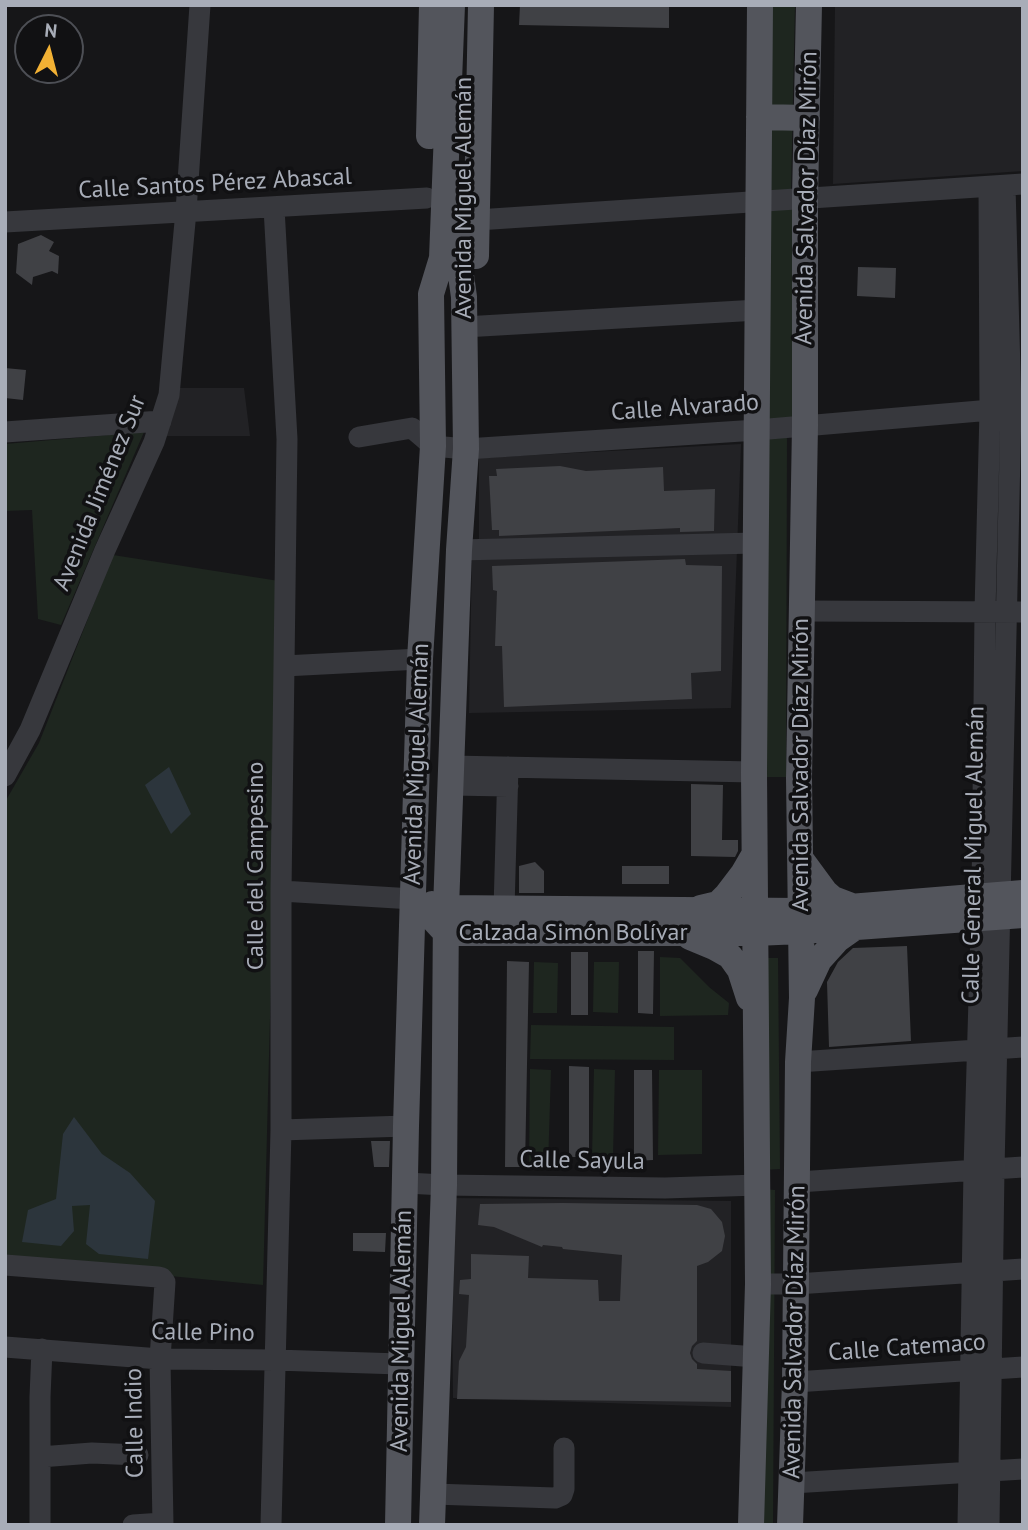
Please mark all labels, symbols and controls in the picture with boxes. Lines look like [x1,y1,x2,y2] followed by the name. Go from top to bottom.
[14,14,84,84] north arrow
[44,18,58,43] text: N
[790,51,824,345] street label: Avenida Salvador Díaz Mirón
[450,77,478,319] street label: Avenida Miguel Alemán
[78,162,352,206] street label: Calle Santos Pérez Abascal
[610,388,760,428] street label: Calle Alvarado
[48,391,152,595] street label: Avenida Jiménez Sur
[787,618,815,912] street label: Avenida Salvador Díaz Mirón
[398,643,436,885] street label: Avenida Miguel Alemán
[957,706,991,1004] street label: Calle General Miguel Alemán
[242,762,270,970] street label: Calle del Campesino
[458,919,688,947] street label: Calzada Simón Bolívar
[519,1146,645,1176] street label: Calle Sayula
[778,1185,812,1479] street label: Avenida Salvador Díaz Mirón
[385,1210,419,1452] street label: Avenida Miguel Alemán
[151,1318,255,1348] street label: Calle Pino
[827,1328,987,1368] street label: Calle Catemaco
[120,1368,150,1478] street label: Calle Indio

